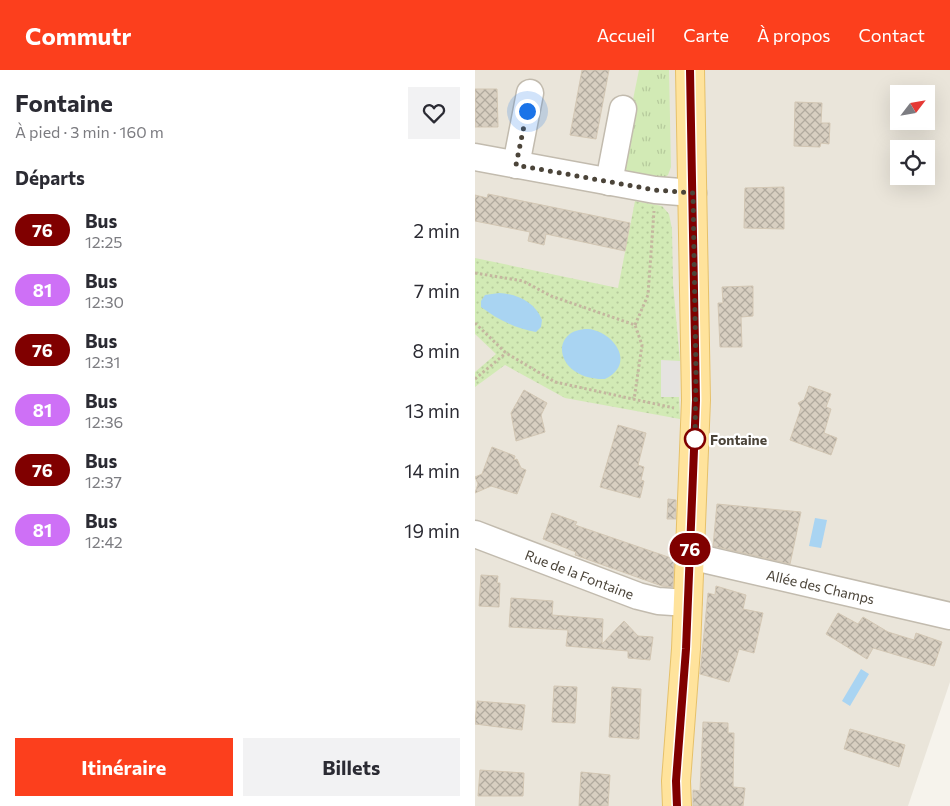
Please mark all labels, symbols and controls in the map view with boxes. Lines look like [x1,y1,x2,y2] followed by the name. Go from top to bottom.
[25,21,131,50] text: Commutr
[597,24,655,46] text: Accueil
[683,24,729,46] text: Carte
[757,24,831,46] text: À propos
[859,24,925,46] text: Contact
[890,85,935,130] north arrow
[890,85,935,185] map controls
[408,87,460,139] button: heart
[15,88,113,117] text: Fontaine
[515,99,540,124] your location
[15,122,164,141] text: À pied · 3 min · 160 m
[890,140,935,185] button: locate
[15,166,85,189] text: Départs
[85,209,117,232] text: Bus
[32,219,53,241] text: 76
[413,219,460,242] text: 2 min
[85,232,123,251] text: 12:25
[85,269,117,292] text: Bus
[33,279,52,301] text: 81
[414,279,460,302] text: 7 min
[85,292,124,311] text: 12:30
[85,329,117,352] text: Bus
[32,339,53,361] text: 76
[412,339,460,362] text: 8 min
[85,352,120,371] text: 12:31
[85,389,117,412] text: Bus
[33,399,52,421] text: 81
[405,399,460,422] text: 13 min
[85,412,123,431] text: 12:36
[684,428,706,450] marker: Fontaine
[710,431,767,448] place label: Fontaine
[85,449,117,472] text: Bus
[32,459,53,481] text: 76
[404,459,460,482] text: 14 min
[85,472,122,491] text: 12:37
[85,509,117,532] text: Bus
[33,519,52,541] text: 81
[404,519,460,542] text: 19 min
[85,532,123,551] text: 12:42
[667,533,713,565] line badge: 76
[680,538,700,560] text: 76
[523,545,637,602] street label: Rue de la Fontaine
[765,565,876,607] street label: Allée des Champs
[15,738,233,796] button: Itinéraire
[243,738,460,796] button: Billets

